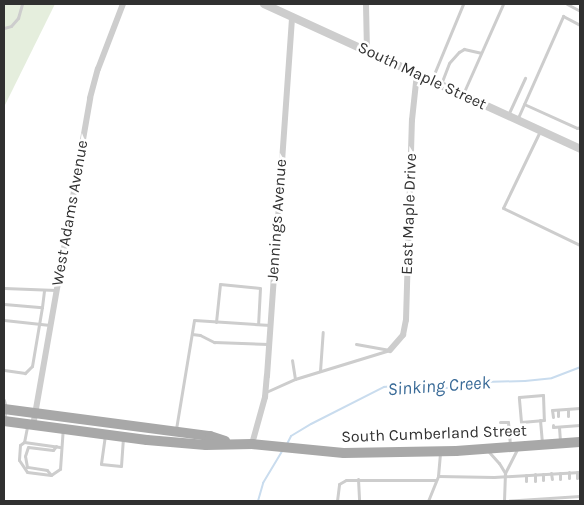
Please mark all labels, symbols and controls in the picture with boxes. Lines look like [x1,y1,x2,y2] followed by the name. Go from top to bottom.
[355,38,489,114] street label: South Maple Street
[48,139,92,287] street label: West Adams Avenue
[397,153,421,275] street label: East Maple Drive
[263,158,291,282] street label: Jennings Avenue
[387,372,491,400] water label: Sinking Creek
[341,421,527,447] street label: South Cumberland Street

